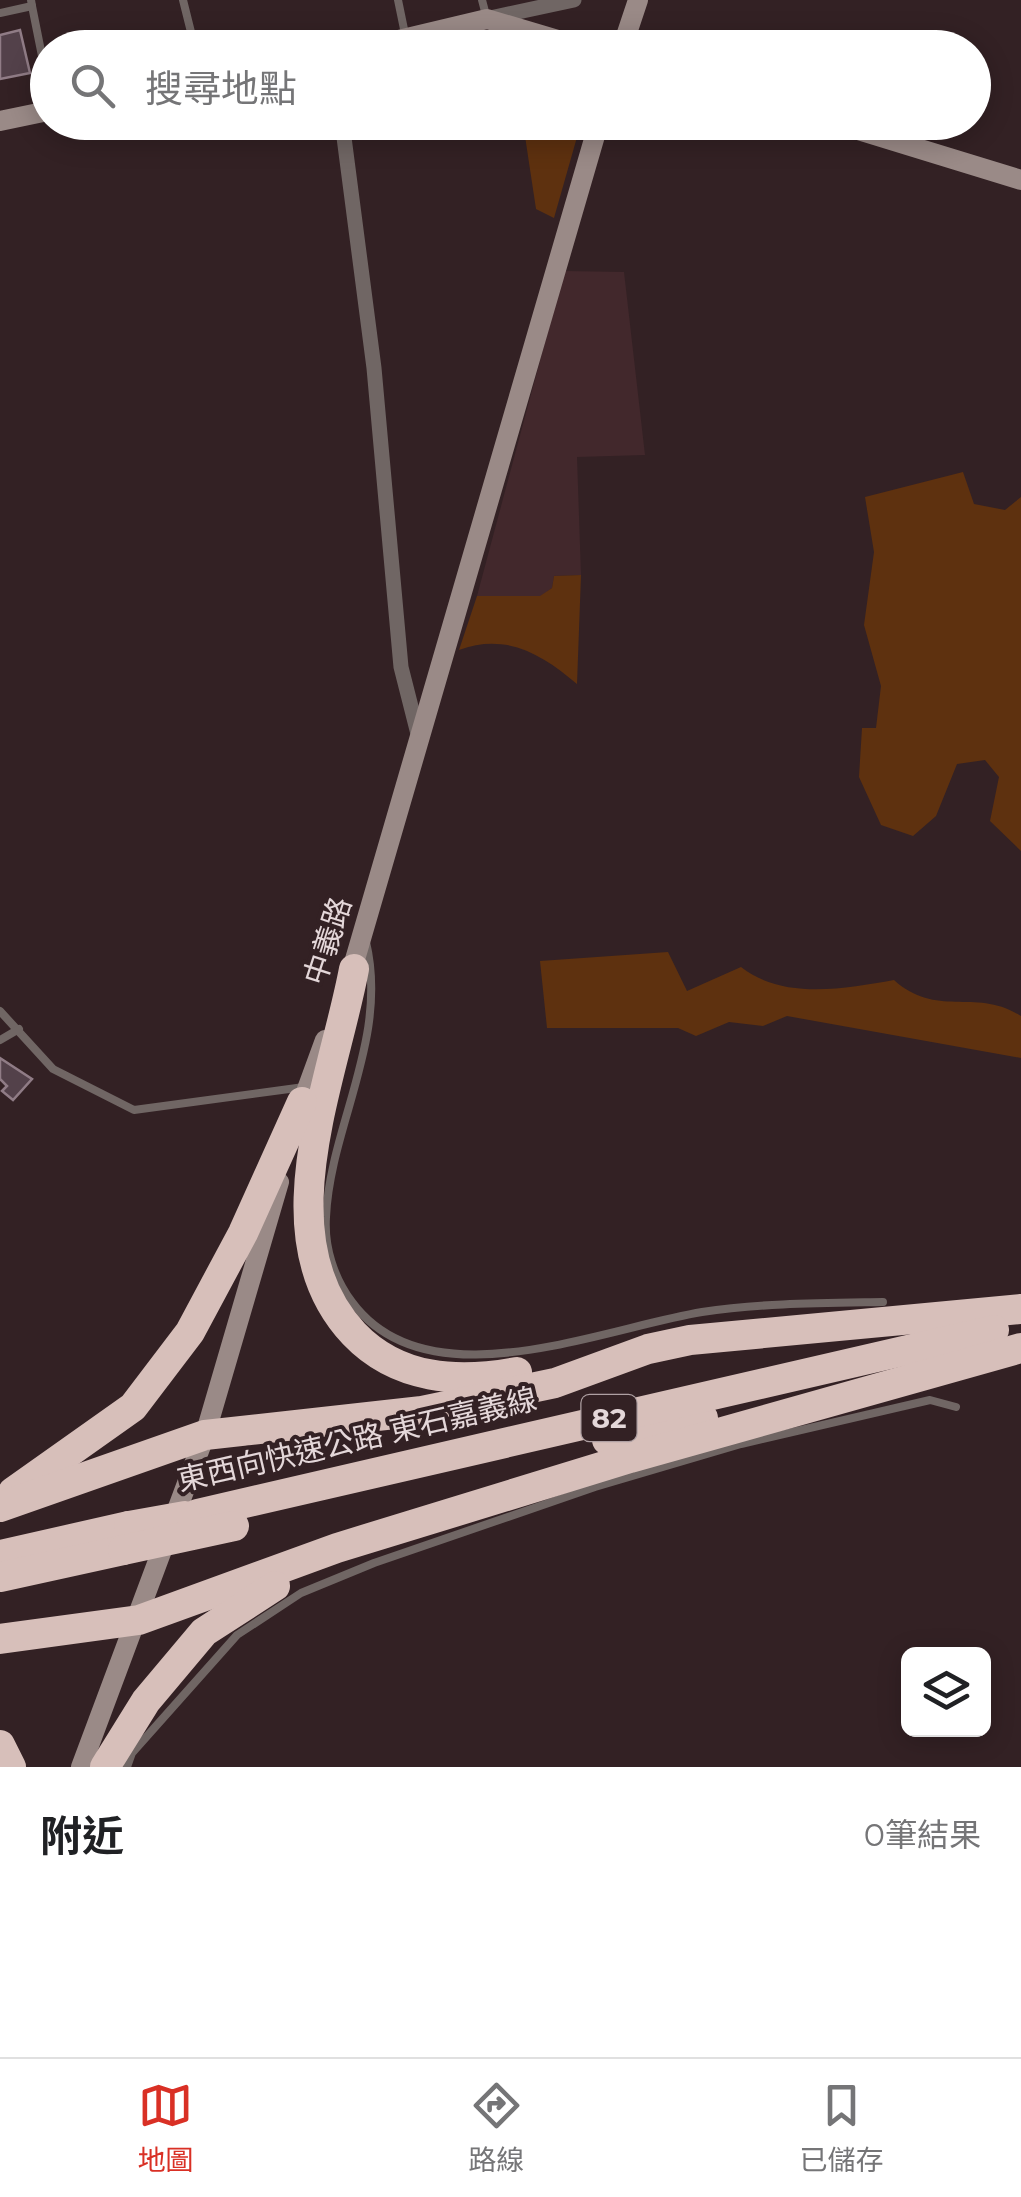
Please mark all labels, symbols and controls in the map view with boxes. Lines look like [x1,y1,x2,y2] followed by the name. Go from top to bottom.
[30,30,991,140] search box
[65,58,120,113] icon: search
[145,65,297,112] text: 搜尋地點
[296,892,359,989] street label: 中義路
[174,1380,540,1499] street label: 東西向快速公路 東石嘉義線
[582,1395,636,1441] road number: 82
[901,1647,991,1737] map controls
[901,1647,991,1737] button: layers
[40,1810,124,1862] text: 附近
[864,1815,981,1854] text: 0筆結果
[137,2078,194,2178] tab: 地圖
[468,2078,525,2178] tab: 路線
[799,2078,884,2178] tab: 已儲存

